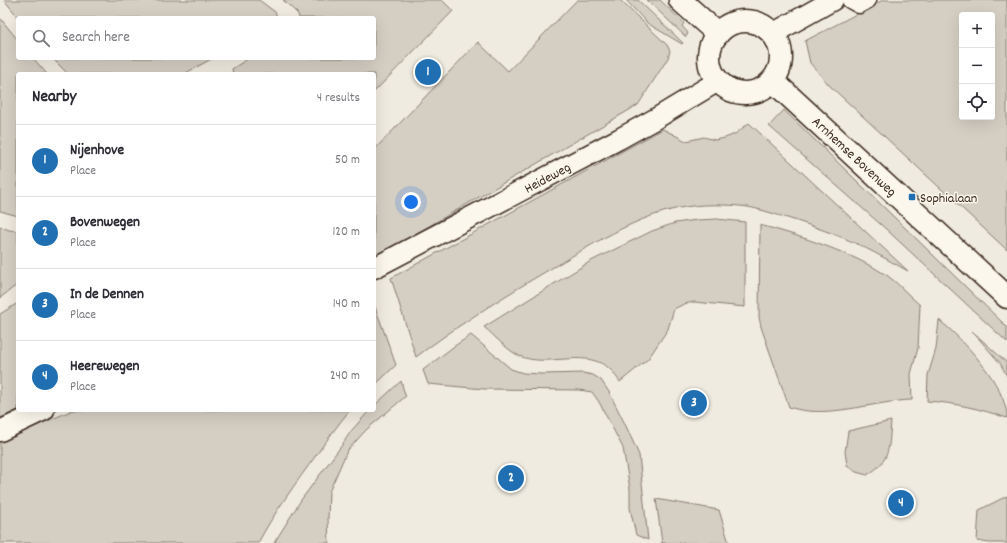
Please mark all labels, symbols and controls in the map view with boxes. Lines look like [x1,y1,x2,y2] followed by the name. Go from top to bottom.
[959,12,995,120] map controls
[959,12,995,48] button: +
[16,16,376,60] search box
[30,27,52,49] icon: search
[62,27,130,49] text: Search here
[959,48,995,84] button: −
[415,57,441,87] pin: 1
[959,84,995,120] button: locate
[32,86,76,110] text: Nearby
[317,89,360,108] text: 4 results
[807,113,900,202] street label: Arnhemse Bovenweg
[70,140,124,162] text: Nijenhove
[44,151,46,170] text: 1
[335,151,360,170] text: 50 m
[521,158,575,199] street label: Heideweg
[70,162,96,181] text: Place
[920,189,977,209] place label: Sophialaan
[401,192,421,212] your location
[907,192,917,202] marker: Sophialaan
[70,212,140,234] text: Bovenwegen
[42,223,48,242] text: 2
[332,223,360,242] text: 120 m
[70,234,96,253] text: Place
[70,284,144,306] text: In de Dennen
[42,295,48,314] text: 3
[333,295,360,314] text: 140 m
[70,306,96,325] text: Place
[70,356,139,378] text: Heerewegen
[42,367,48,386] text: 4
[330,367,360,386] text: 240 m
[70,378,96,397] text: Place
[681,388,707,418] pin: 3
[498,463,524,493] pin: 2
[888,488,914,518] pin: 4

